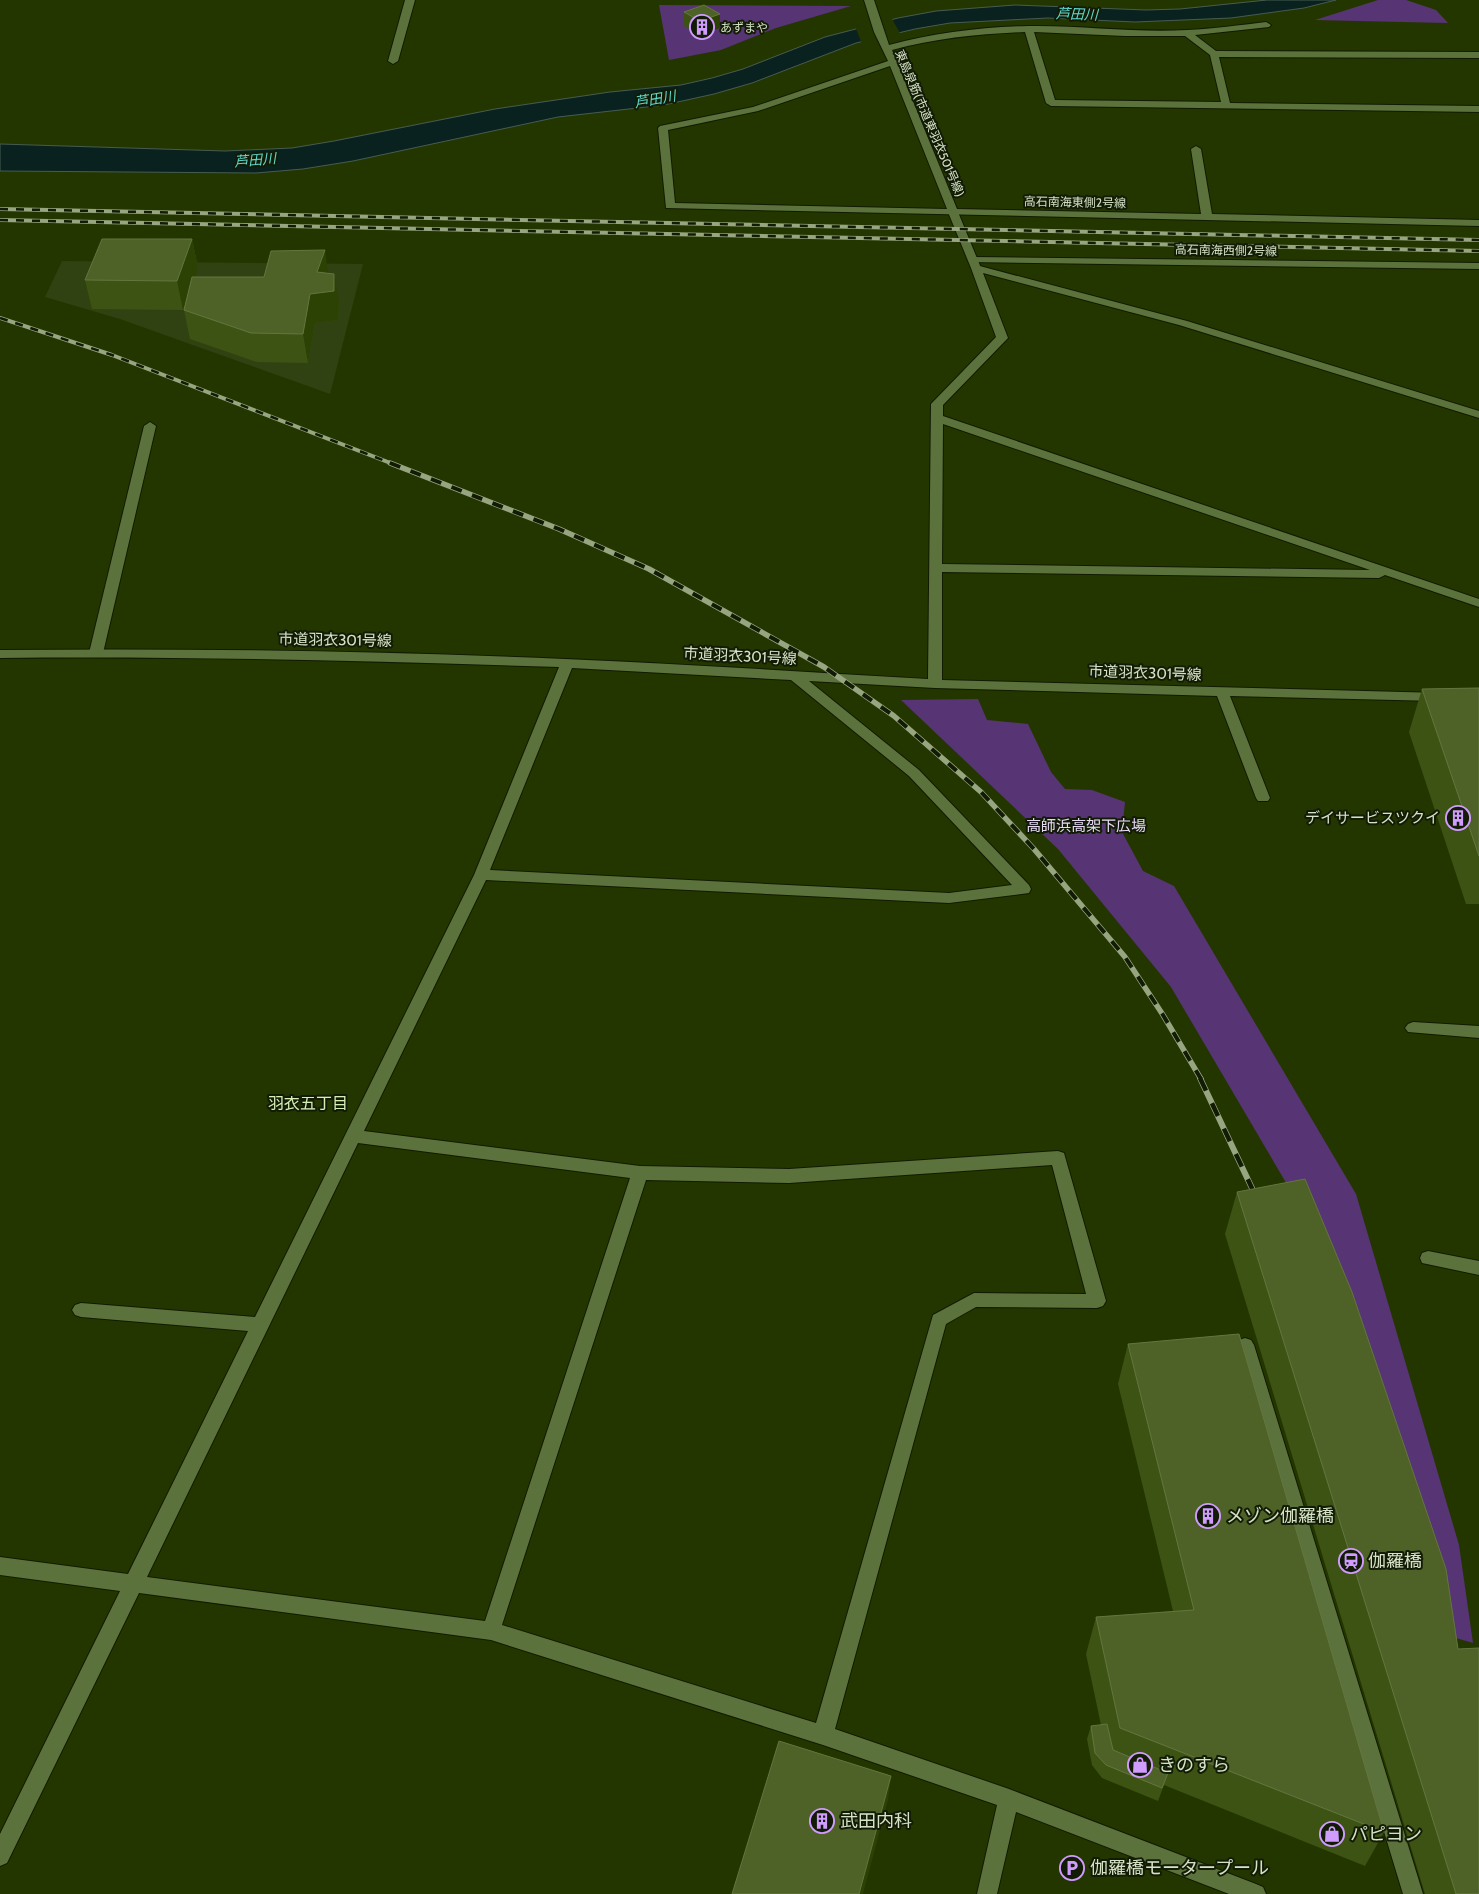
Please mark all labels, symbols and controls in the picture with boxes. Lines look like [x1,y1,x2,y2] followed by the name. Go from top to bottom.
[1056,4,1100,24] water label: 芦田川
[689,14,715,40] building icon: あずまや
[720,20,768,35] place label: あずまや
[892,47,968,199] street label: 東島泉筋(市道東羽衣501号線)
[633,86,679,112] water label: 芦田川
[233,149,279,171] water label: 芦田川
[1024,194,1126,210] street label: 高石南海東側2号線
[1175,242,1277,258] street label: 高石南海西側2号線
[278,630,392,650] street label: 市道羽衣301号線
[683,644,797,668] street label: 市道羽衣301号線
[1088,662,1202,684] street label: 市道羽衣301号線
[1445,805,1471,831] building icon: デイサービスツクイ
[1305,809,1440,827] place label: デイサービスツクイ
[1026,817,1146,835] park label: 高師浜高架下広場
[268,1094,348,1113] district label: 羽衣五丁目
[1195,1503,1221,1529] building icon: メゾン伽羅橋
[1226,1505,1334,1527] place label: メゾン伽羅橋
[1338,1548,1364,1574] station icon: 伽羅橋
[1368,1550,1422,1572] place label: 伽羅橋
[1127,1752,1153,1778] shop icon: きのすら
[1158,1754,1230,1776] place label: きのすら
[809,1808,835,1834] building icon: 武田内科
[840,1810,912,1832] place label: 武田内科
[1319,1821,1345,1847] shop icon: パピヨン
[1350,1823,1422,1845] place label: パピヨン
[1059,1855,1085,1881] parking icon: 伽羅橋モータープール
[1090,1857,1269,1879] place label: 伽羅橋モータープール

